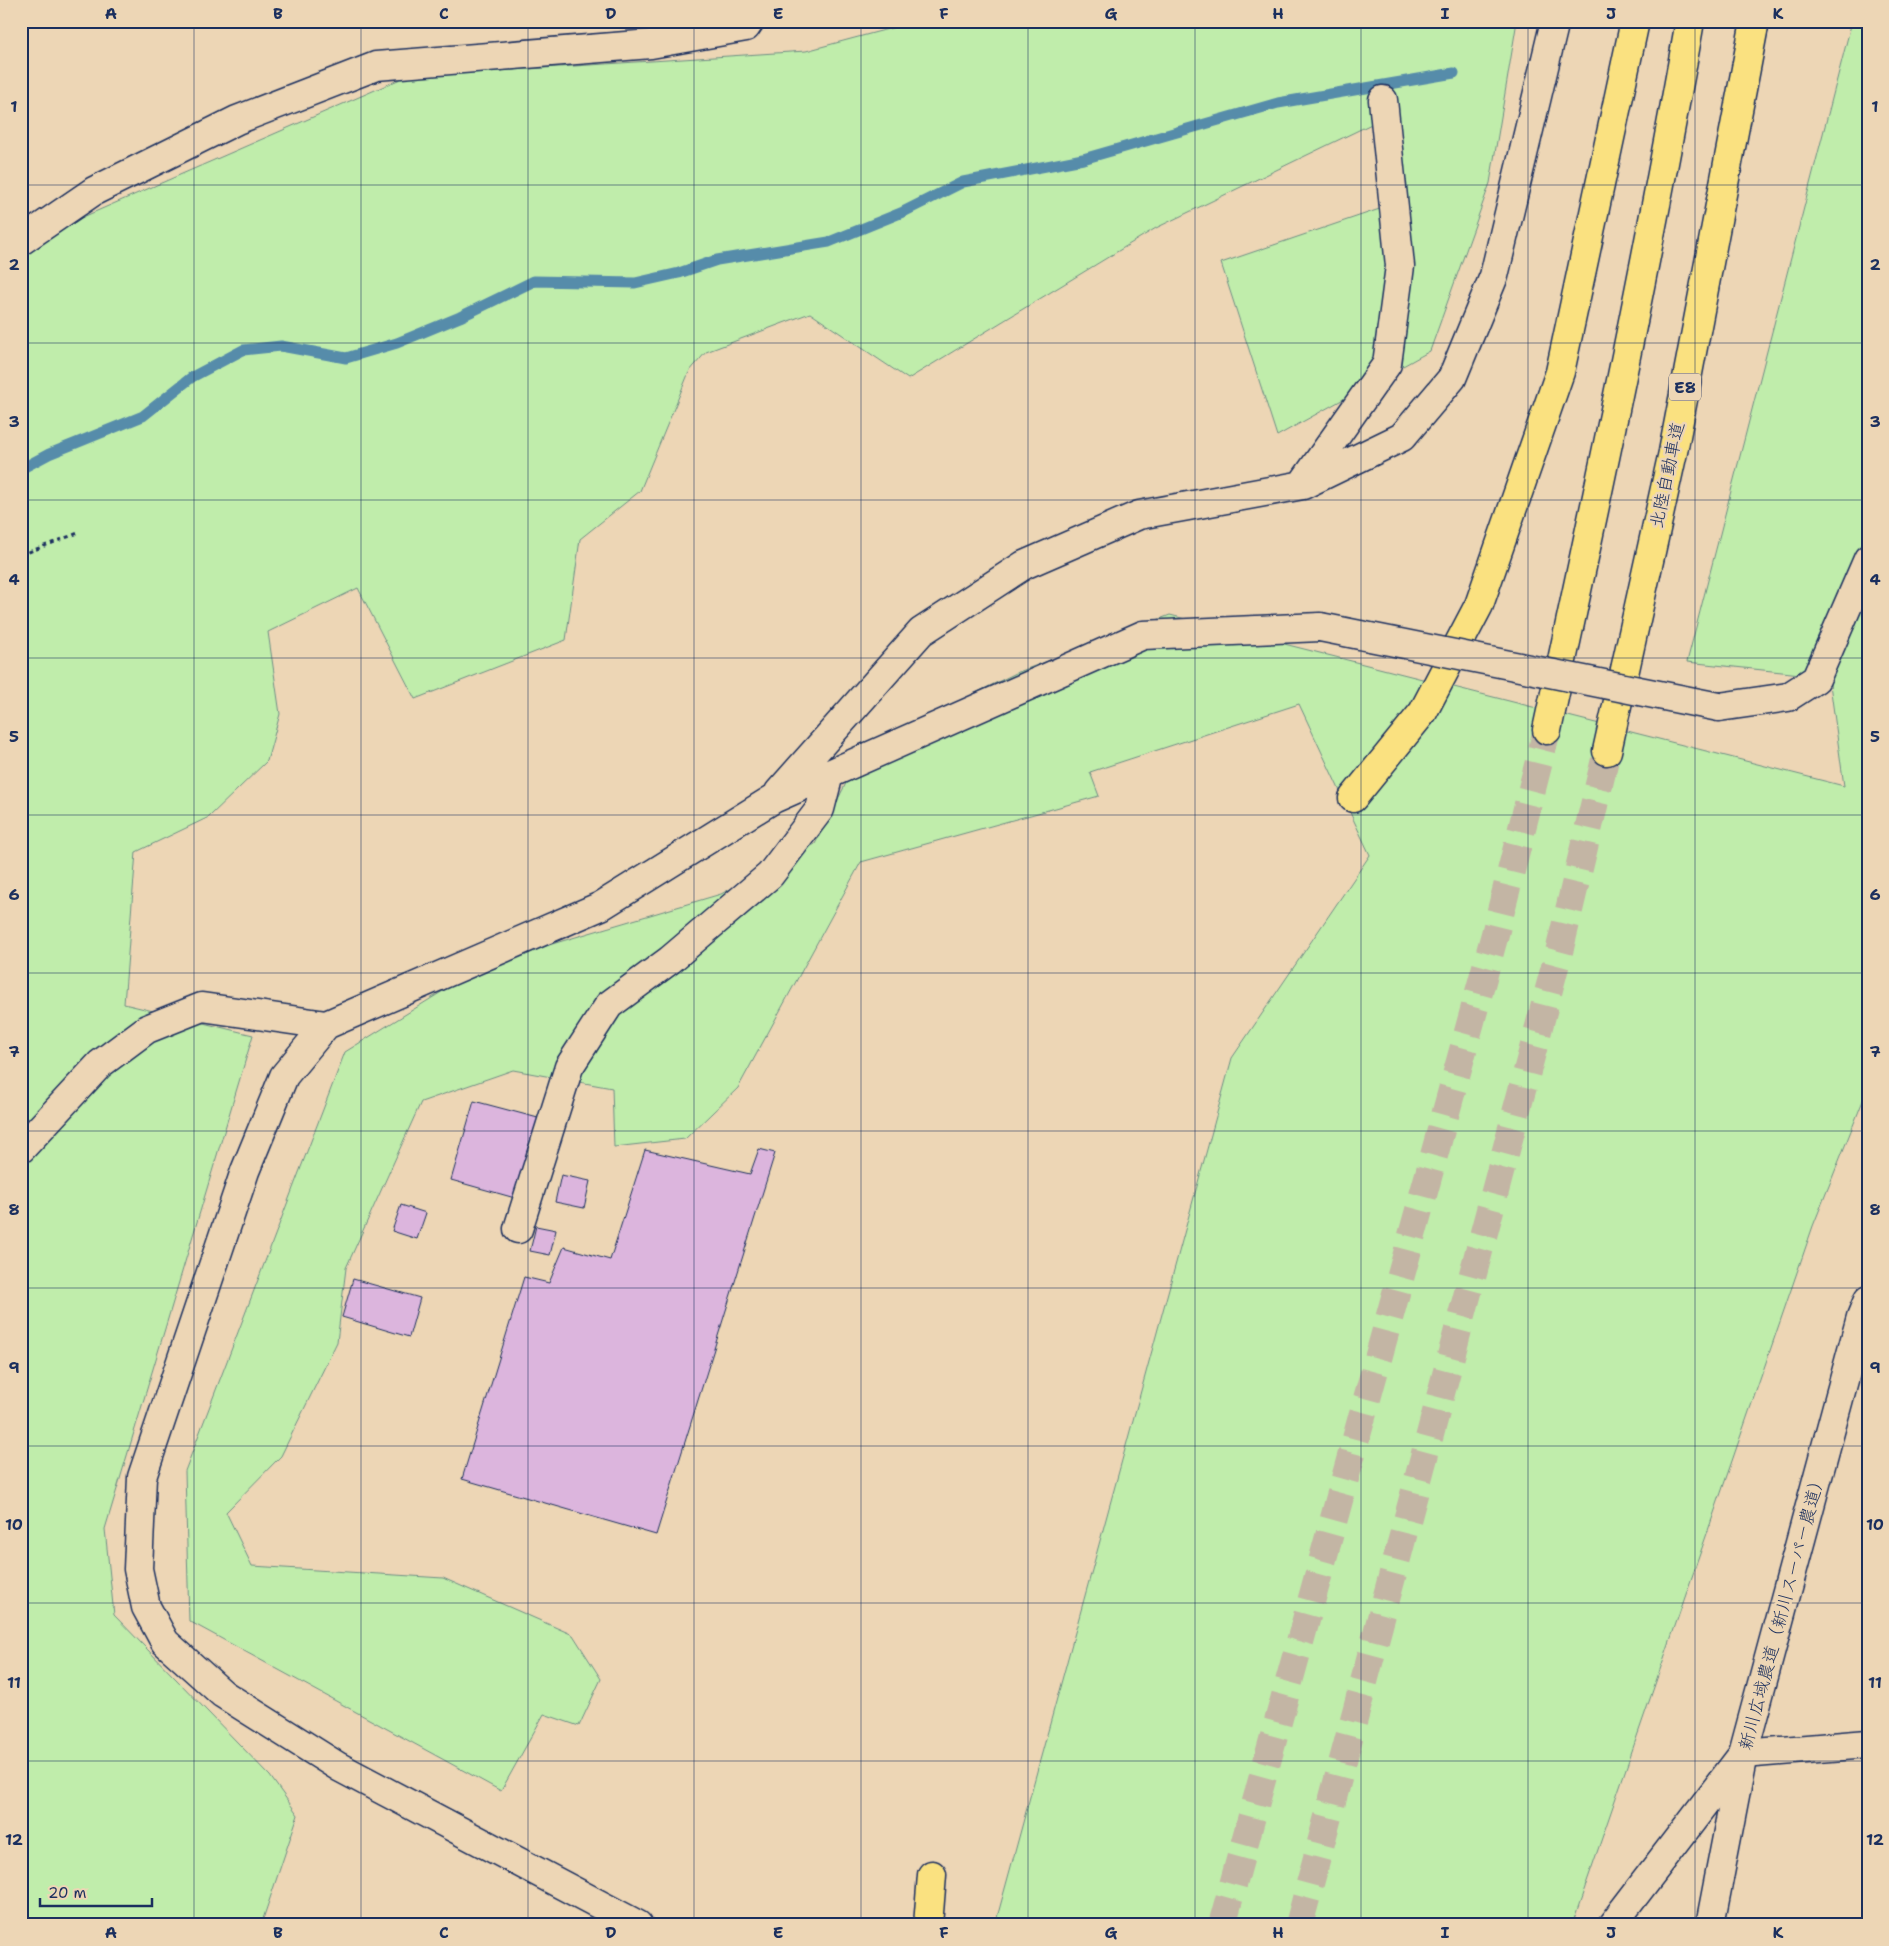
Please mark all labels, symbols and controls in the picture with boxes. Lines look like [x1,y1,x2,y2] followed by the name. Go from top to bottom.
[105,3,117,24] text: A
[273,3,283,24] text: B
[439,3,449,24] text: C
[605,3,617,24] text: D
[773,3,783,24] text: E
[939,3,949,24] text: F
[1105,3,1118,24] text: G
[1272,3,1284,24] text: H
[1441,3,1450,24] text: I
[1606,3,1616,24] text: J
[1773,3,1784,24] text: K
[10,96,18,117] text: 1
[1871,96,1879,117] text: 1
[8,254,20,275] text: 2
[1869,254,1881,275] text: 2
[1669,374,1701,401] road number: E8
[8,411,20,432] text: 3
[1869,411,1881,432] text: 3
[1644,420,1690,530] street label: 北陸自動車道
[8,569,20,590] text: 4
[1869,569,1881,590] text: 4
[9,726,19,747] text: 5
[1870,726,1880,747] text: 5
[8,884,20,905] text: 6
[1869,884,1881,905] text: 6
[8,1041,20,1062] text: 7
[1869,1041,1881,1062] text: 7
[8,1199,20,1220] text: 8
[1869,1199,1881,1220] text: 8
[8,1357,20,1378] text: 9
[1869,1357,1881,1378] text: 9
[1733,1469,1831,1753] street label: 新川広域農道（新川スーパー農道）
[5,1514,23,1535] text: 10
[1866,1514,1884,1535] text: 10
[7,1672,21,1693] text: 11
[1868,1672,1882,1693] text: 11
[5,1829,23,1850] text: 12
[1866,1829,1884,1850] text: 12
[40,1876,152,1908] scale bar
[48,1883,87,1903] text: 20 m
[105,1922,117,1943] text: A
[273,1922,283,1943] text: B
[439,1922,449,1943] text: C
[605,1922,617,1943] text: D
[773,1922,783,1943] text: E
[939,1922,949,1943] text: F
[1105,1922,1118,1943] text: G
[1272,1922,1284,1943] text: H
[1441,1922,1450,1943] text: I
[1606,1922,1616,1943] text: J
[1773,1922,1784,1943] text: K

